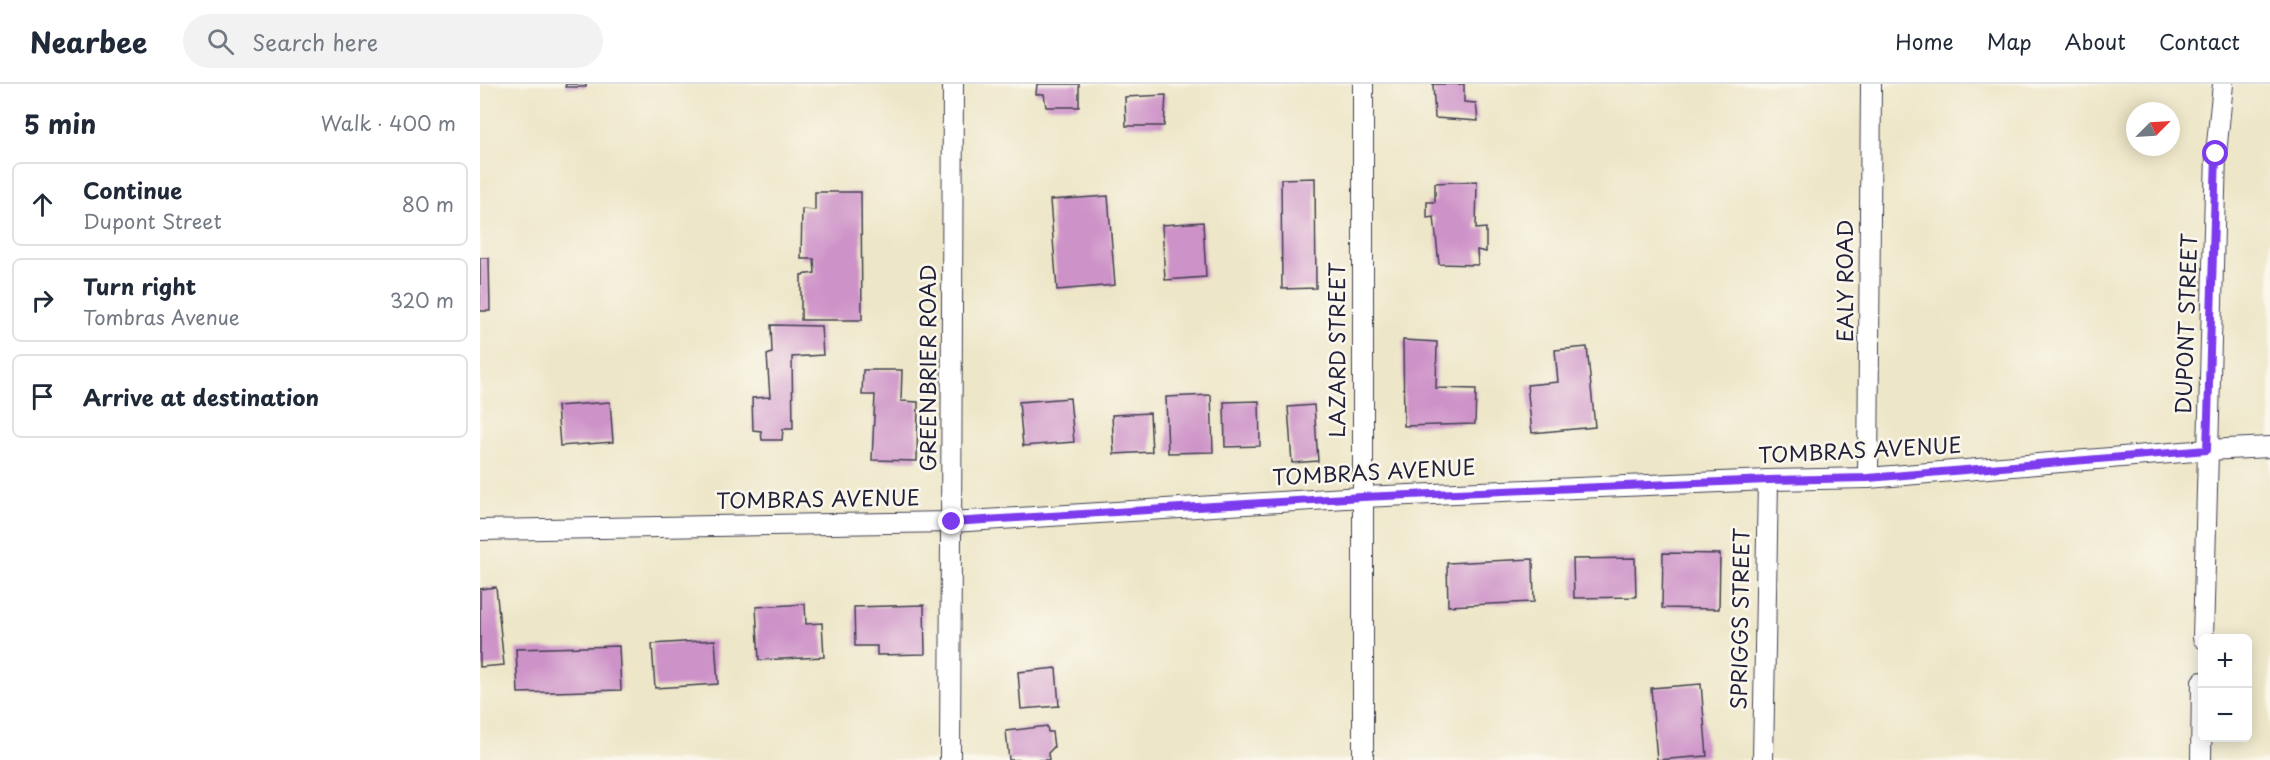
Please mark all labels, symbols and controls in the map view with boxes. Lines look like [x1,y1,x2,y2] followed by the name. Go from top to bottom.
[183,14,603,68] search box
[30,20,147,63] text: Nearbee
[204,25,237,58] icon: search
[252,25,378,58] text: Search here
[1895,25,1954,57] text: Home
[1987,25,2032,57] text: Map
[2065,25,2126,57] text: About
[2159,25,2240,57] text: Contact
[2126,102,2180,156] north arrow
[24,104,96,143] text: 5 min
[321,108,456,138] text: Walk · 400 m
[2202,140,2228,166] route start
[83,173,182,206] text: Continue
[26,188,59,221] icon: ahead
[402,189,454,219] text: 80 m
[83,206,222,236] text: Dupont Street
[1828,220,1860,342] street label: EALY ROAD
[2166,232,2204,415] street label: DUPONT STREET
[1320,262,1352,438] street label: LAZARD STREET
[911,264,943,472] street label: GREENBRIER ROAD
[83,269,196,302] text: Turn right
[26,284,59,317] icon: right
[390,285,454,315] text: 320 m
[83,302,240,332] text: Tombras Avenue
[26,380,59,413] icon: arrive
[83,380,319,413] text: Arrive at destination
[1757,428,1962,470] street label: TOMBRAS AVENUE
[1271,450,1476,492] street label: TOMBRAS AVENUE
[716,480,920,516] street label: TOMBRAS AVENUE
[938,508,964,534] route end
[1721,527,1757,710] street label: SPRIGGS STREET
[2198,634,2252,742] map controls
[2198,634,2252,688] button: +
[2198,688,2252,742] button: −

